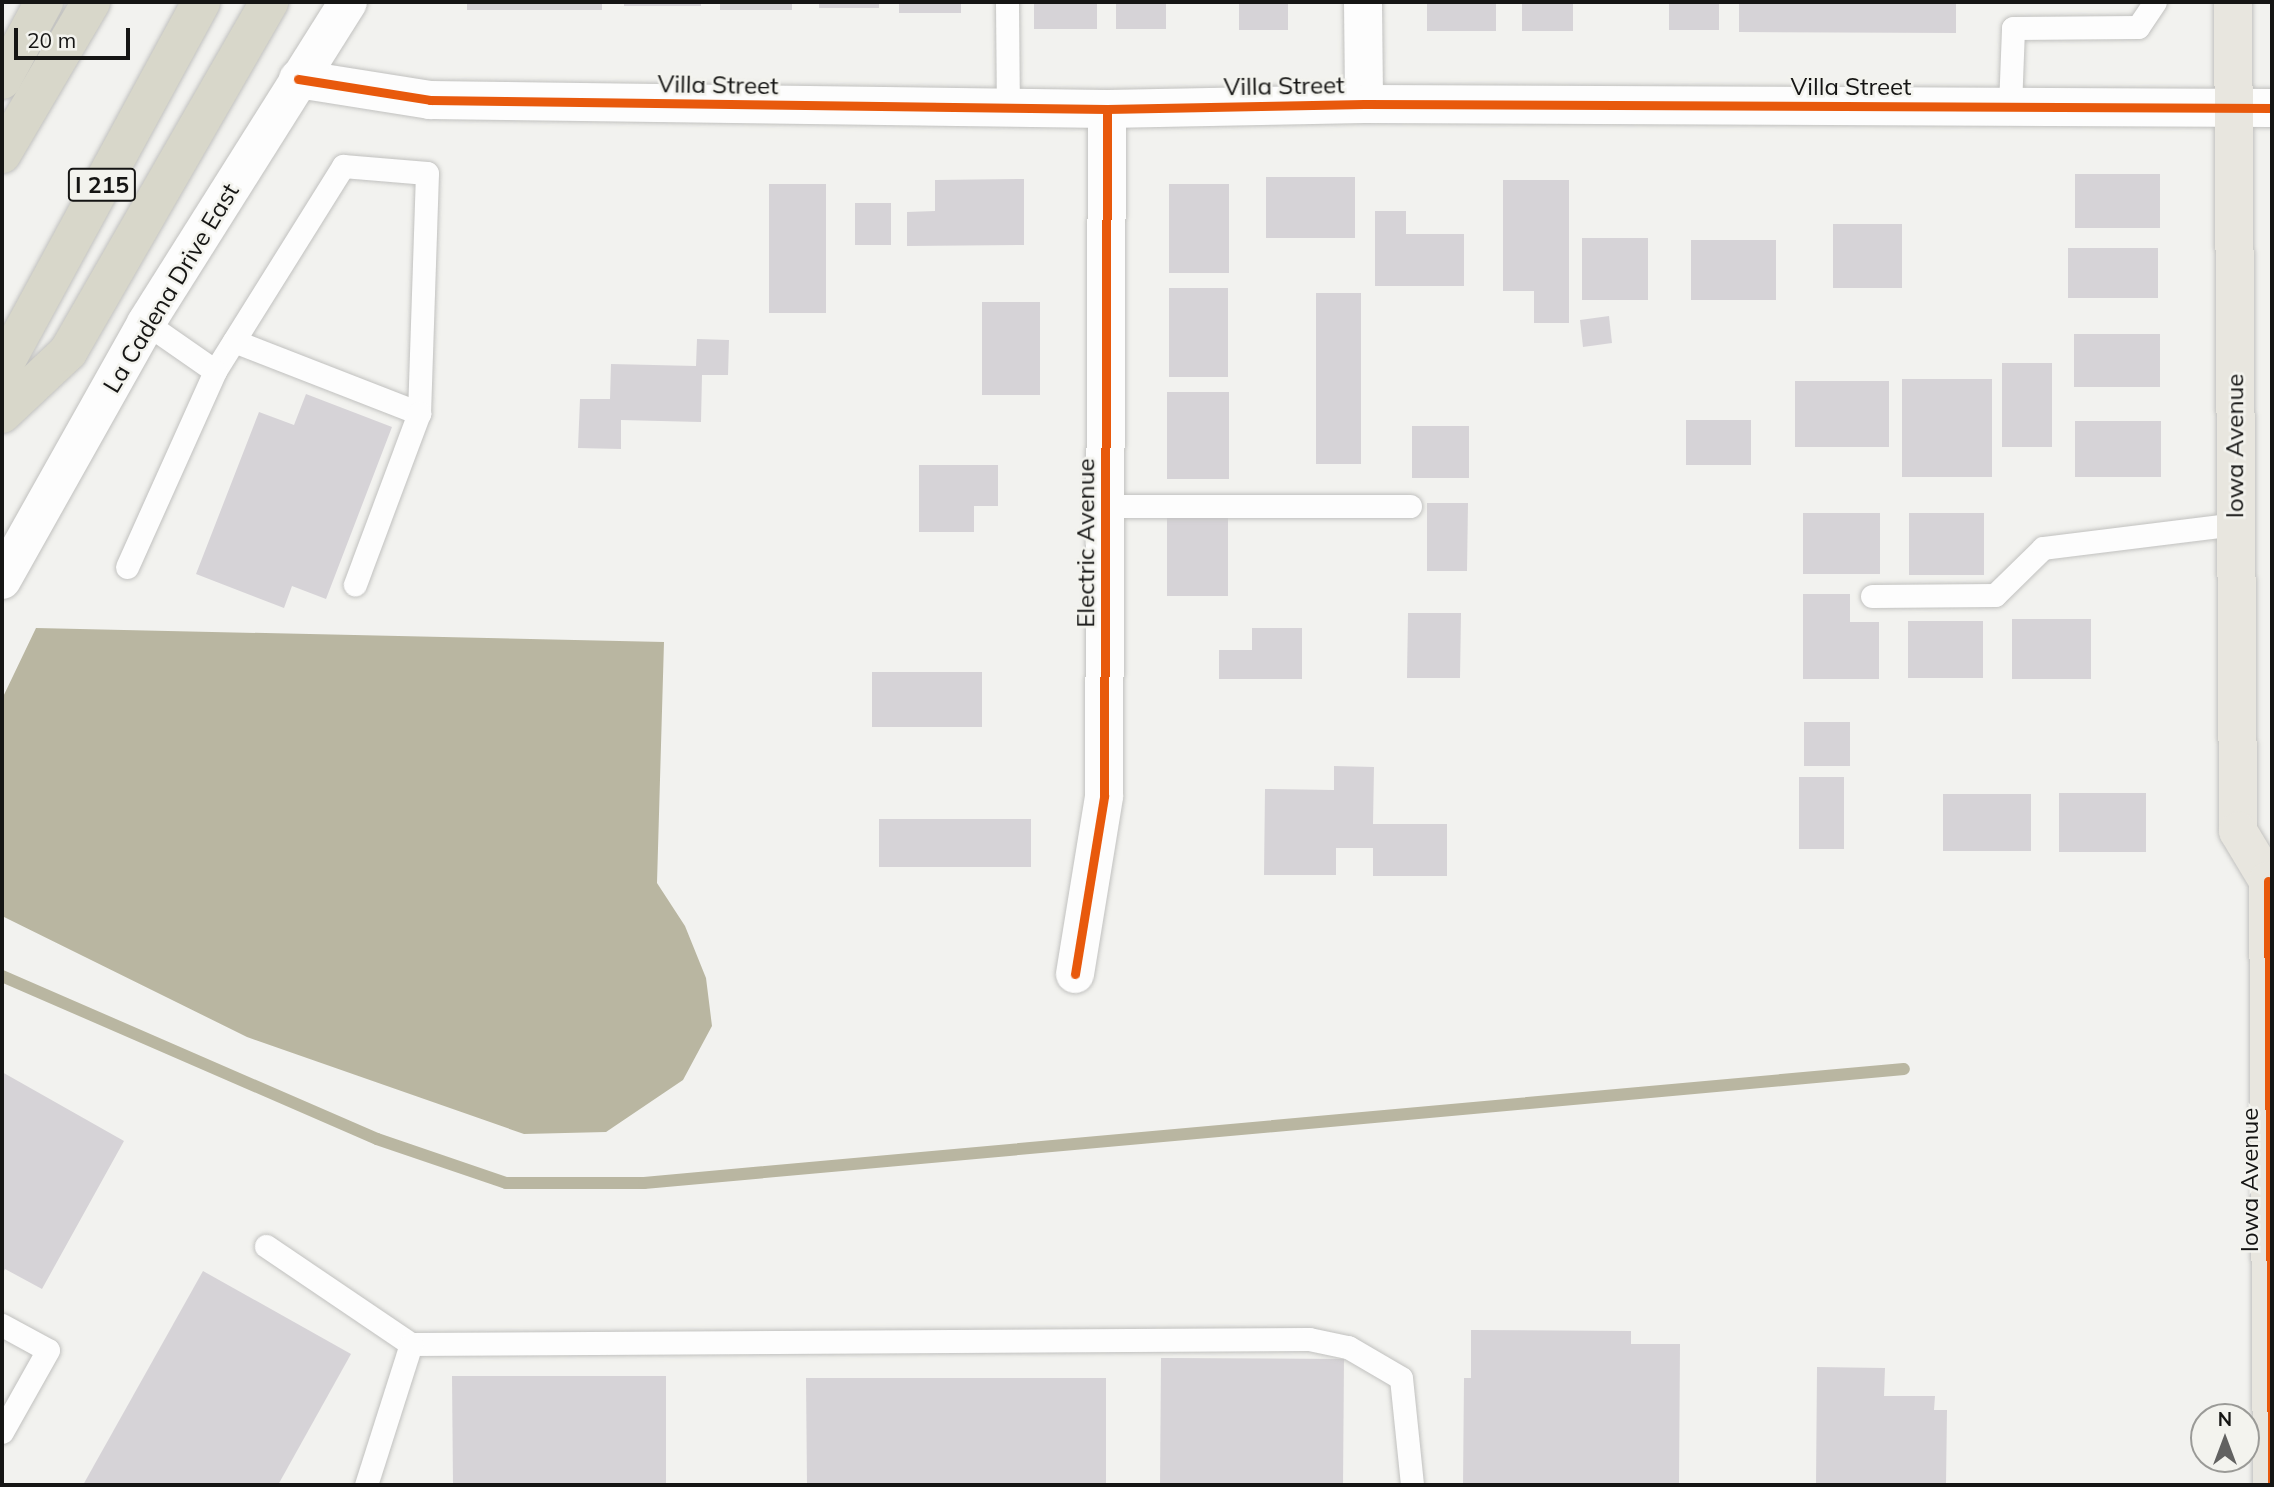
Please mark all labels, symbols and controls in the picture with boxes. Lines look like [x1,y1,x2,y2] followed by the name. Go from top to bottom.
[18,14,133,58] scale bar
[27,27,76,53] text: 20 m
[657,70,779,100] street label: Villa Street
[1223,71,1345,101] street label: Villa Street
[1791,73,1911,101] street label: Villa Street
[67,166,137,204] road number: I 215
[97,178,245,398] street label: La Cadena Drive East
[2221,374,2249,518] street label: Iowa Avenue
[1072,458,1100,628] street label: Electric Avenue
[2236,1108,2264,1252] street label: Iowa Avenue
[2190,1403,2260,1473] north arrow
[2218,1407,2232,1431] text: N

